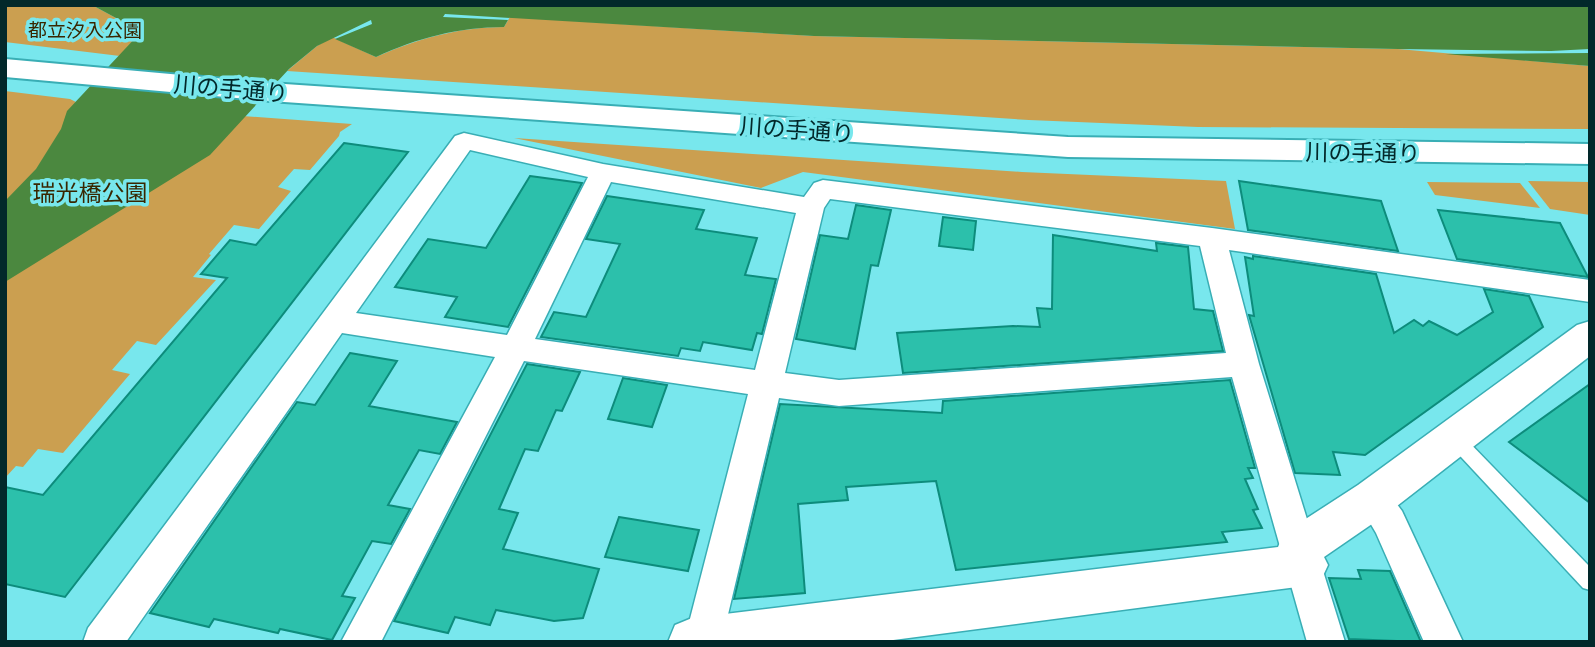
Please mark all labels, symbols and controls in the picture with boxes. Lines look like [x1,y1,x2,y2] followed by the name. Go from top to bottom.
[28,18,142,41] park label: 都立汐入公園
[172,69,290,107] street label: 川の手通り
[739,111,855,147] street label: 川の手通り
[1305,137,1421,167] street label: 川の手通り
[33,178,148,206] park label: 瑞光橋公園

